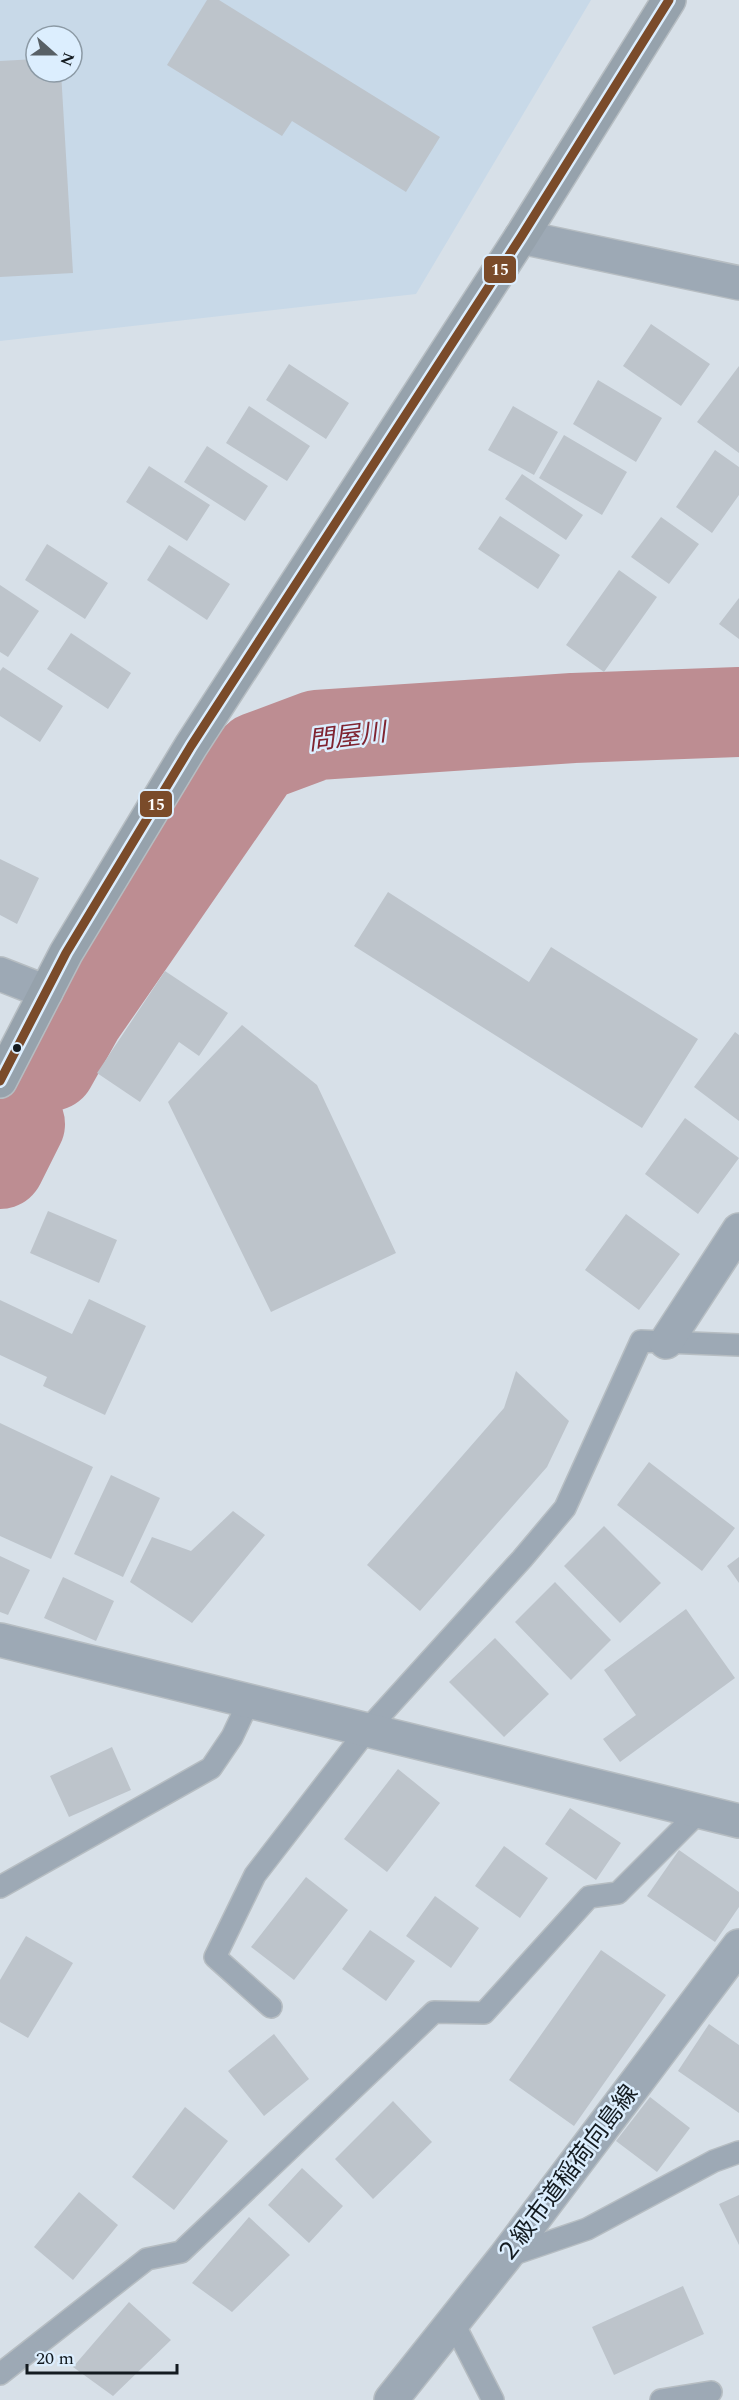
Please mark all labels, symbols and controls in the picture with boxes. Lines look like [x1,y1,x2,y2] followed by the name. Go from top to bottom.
[24,24,84,84] north arrow
[54,49,81,69] text: N
[483,255,517,284] line badge: 15
[491,258,509,282] text: 15
[306,712,391,762] water label: 問屋川
[139,790,173,818] line badge: 15
[147,793,165,817] text: 15
[11,1042,23,1054] unlabelled marker
[488,2078,647,2272] street label: ２級市道稲荷向島線
[27,2337,177,2375] scale bar
[36,2345,74,2372] text: 20 m

